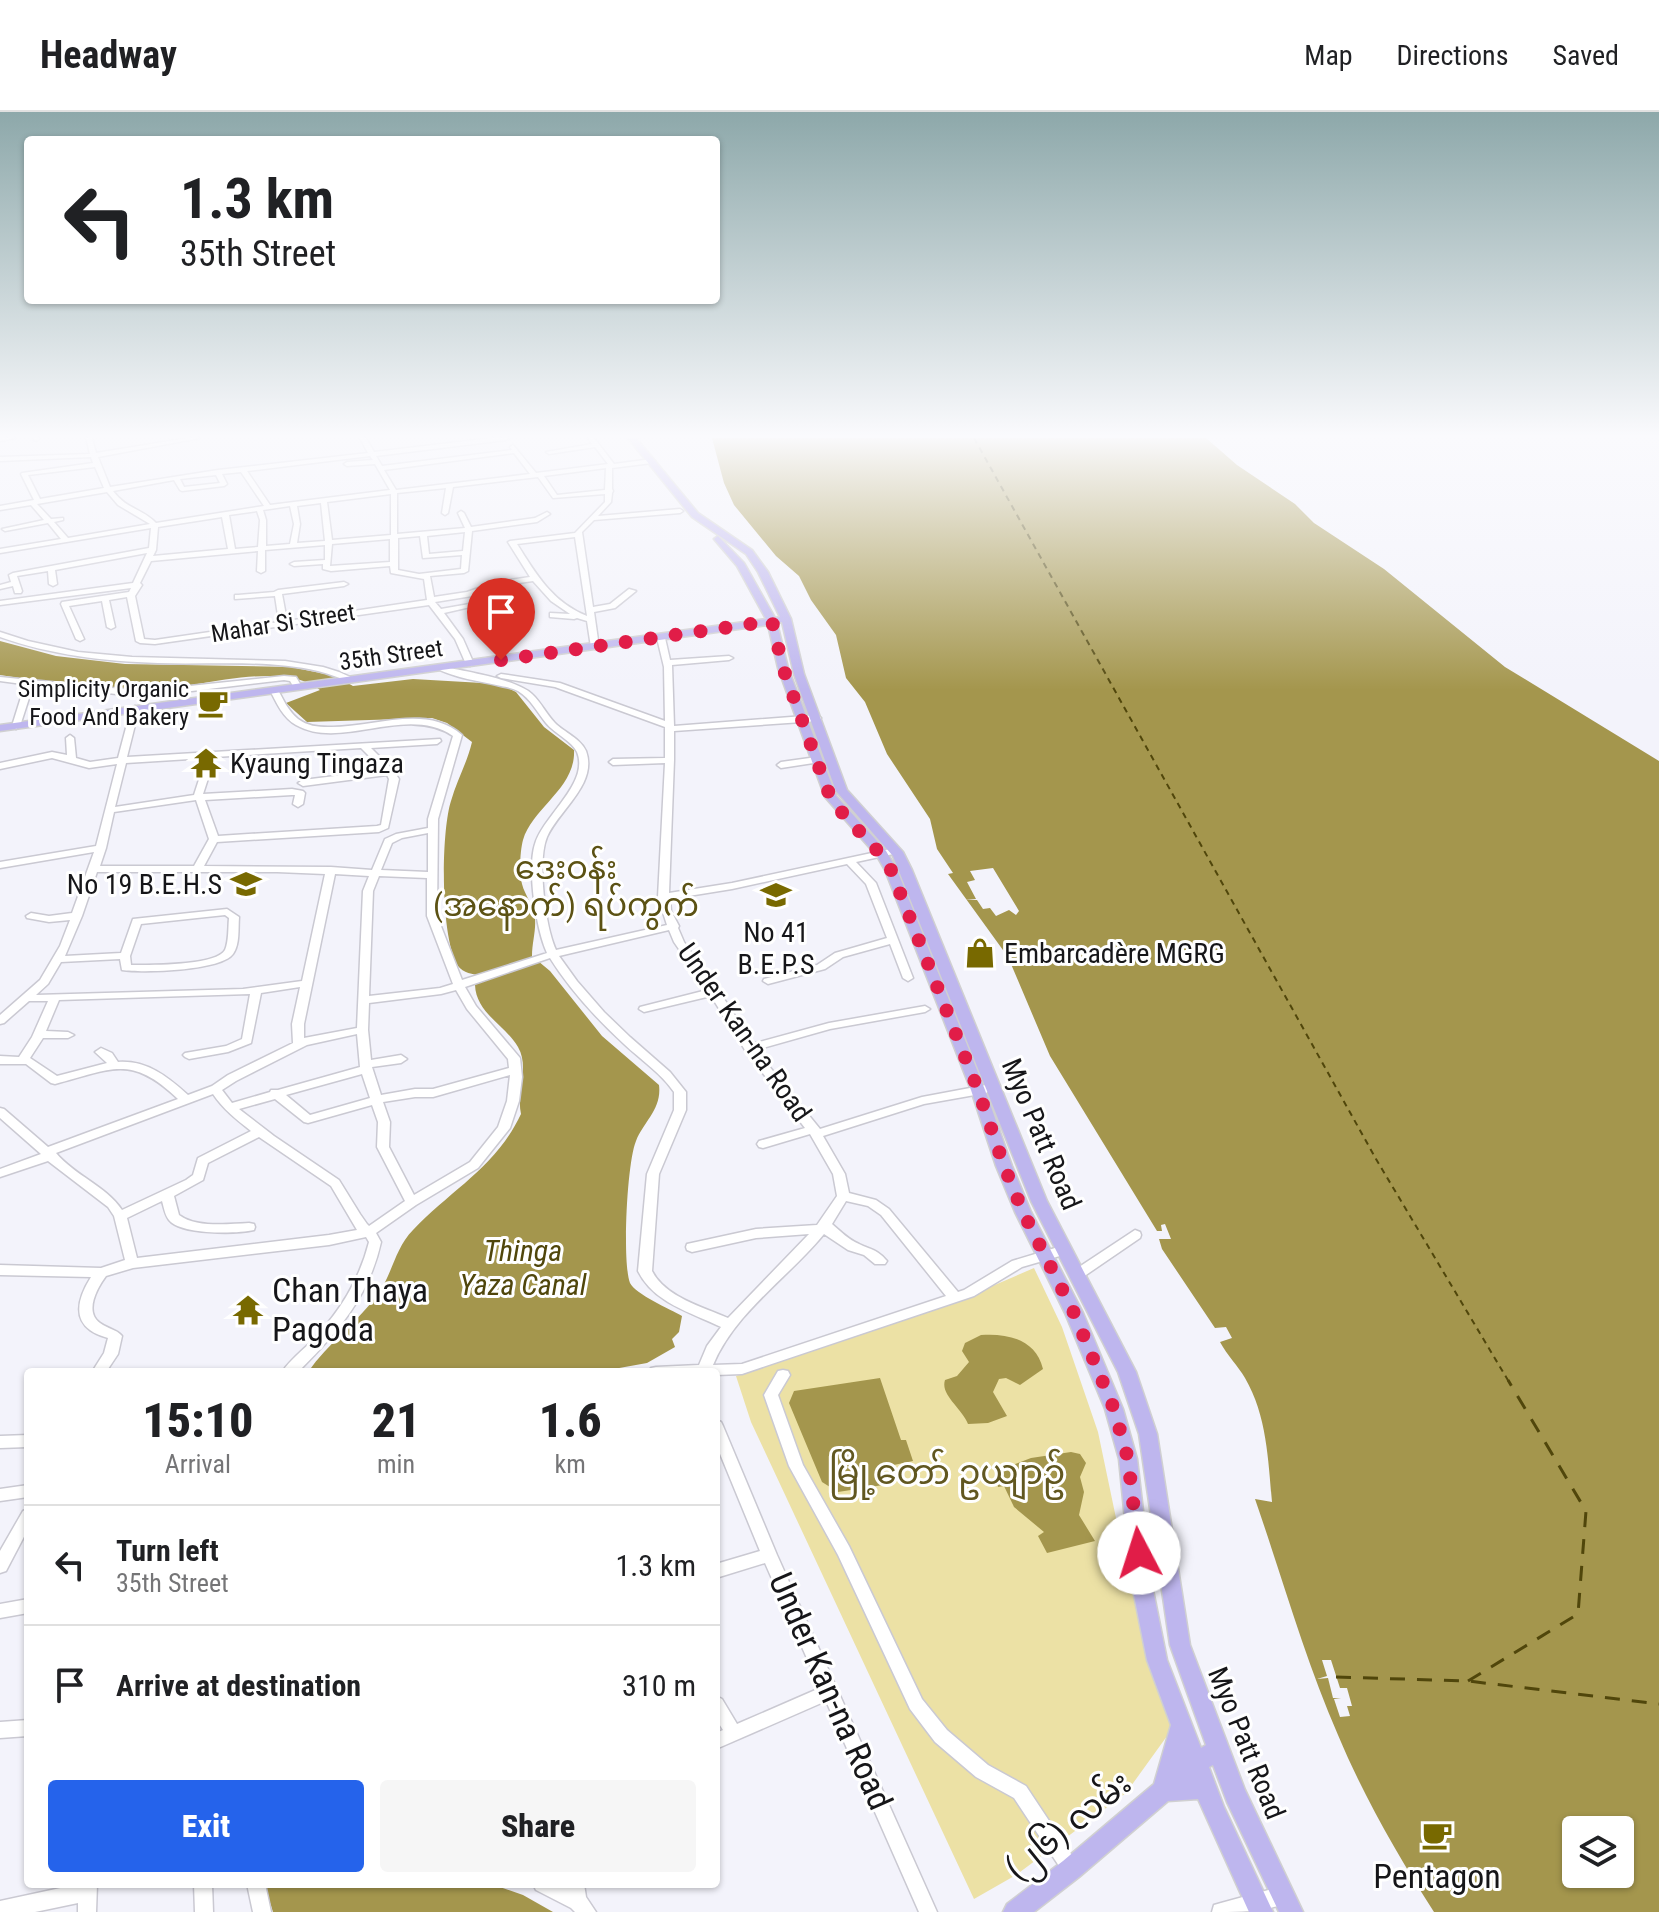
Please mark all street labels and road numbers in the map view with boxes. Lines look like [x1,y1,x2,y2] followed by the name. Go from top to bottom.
[209,598,357,648] street label: Mahar Si Street
[337,634,445,676] street label: 35th Street
[671,937,818,1128] street label: Under Kan-na Road
[995,1054,1088,1215] street label: Myo Patt Road
[761,1566,901,1816] street label: Under Kan-na Road
[1201,1662,1292,1824] street label: Myo Patt Road
[995,1759,1144,1894] street label: (၂၆) လမ်း

